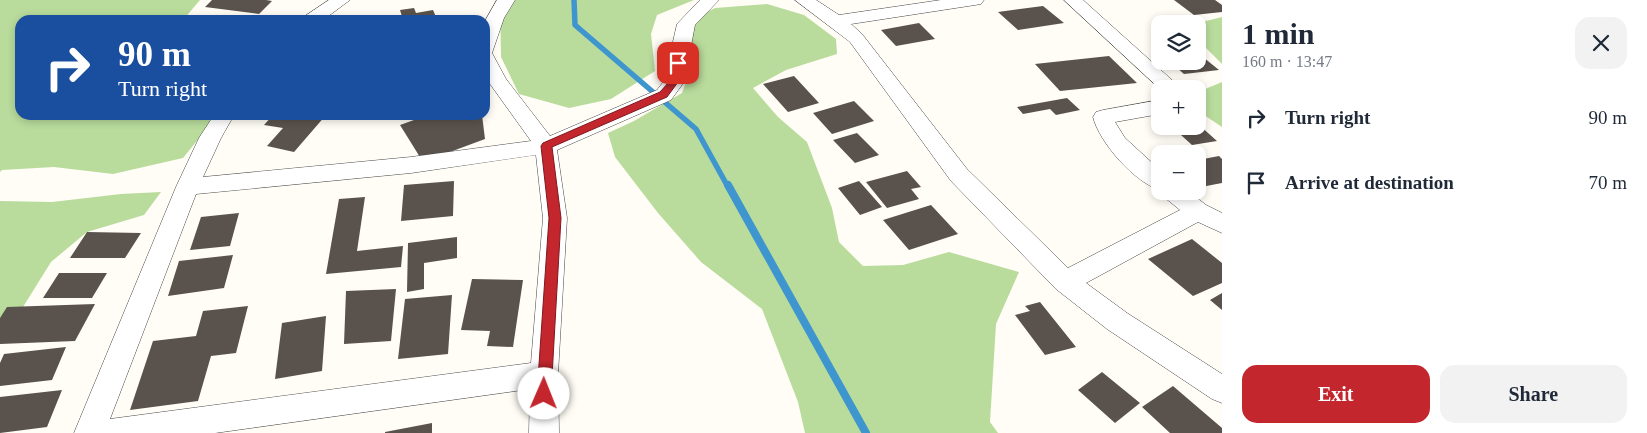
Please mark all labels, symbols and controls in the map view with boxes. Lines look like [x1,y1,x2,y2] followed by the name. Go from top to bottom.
[1151,15,1206,200] map controls
[1151,15,1206,70] button: layers
[1242,17,1315,50] text: 1 min
[1575,17,1627,69] button: close
[35,35,100,100] icon: right
[118,35,191,74] text: 90 m
[657,42,699,84] pin
[664,49,692,77] icon: arrive
[1242,53,1332,70] text: 160 m · 13:47
[118,76,207,101] text: Turn right
[1151,80,1206,135] button: +
[1242,104,1270,132] icon: right
[1285,107,1370,128] text: Turn right
[1588,107,1627,128] text: 90 m
[1151,145,1206,200] button: −
[1242,169,1270,197] icon: arrive
[1285,172,1454,193] text: Arrive at destination
[1588,172,1627,193] text: 70 m
[1242,365,1430,423] button: Exit
[1440,365,1627,423] button: Share
[517,367,569,419] position arrow

